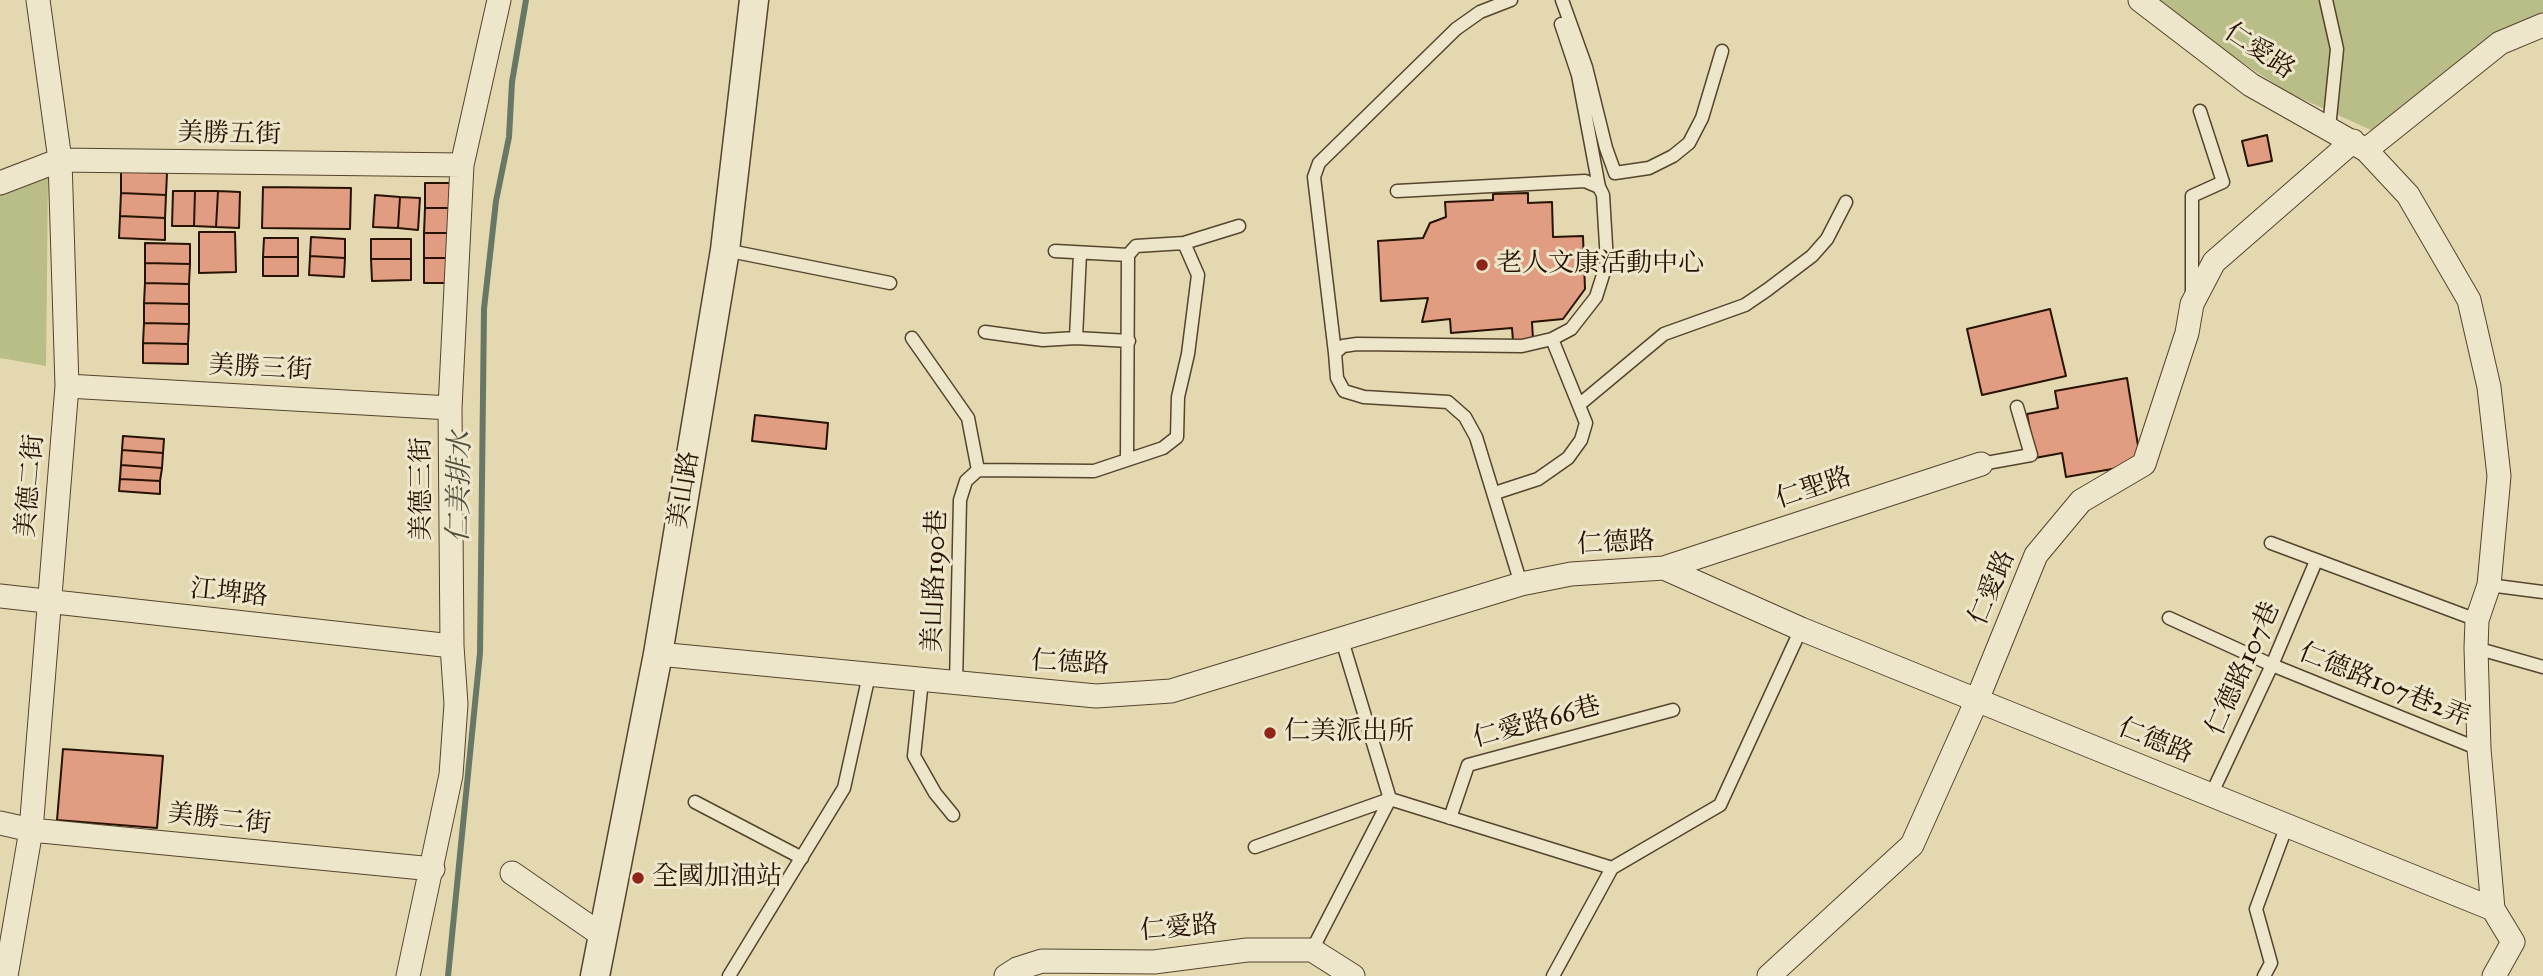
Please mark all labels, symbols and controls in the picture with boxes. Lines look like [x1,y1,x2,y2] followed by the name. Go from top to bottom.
[2218,17,2300,87] street label: 仁愛路
[177,118,281,152] street label: 美勝五街
[1496,249,1704,281] place label: 老人文康活動中心
[1474,257,1490,273] marker: 老人文康活動中心
[207,351,313,387] street label: 美勝三街
[443,431,479,543] water label: 仁美排水
[11,433,51,539] street label: 美德二街
[407,437,439,541] street label: 美德三街
[663,449,707,531] street label: 美山路
[1772,462,1856,516] street label: 仁聖路
[918,509,954,653] street label: 美山路190巷
[1576,526,1656,562] street label: 仁德路
[1963,546,2023,630] street label: 仁愛路
[189,574,269,614] street label: 江埤路
[2201,597,2287,741] street label: 仁德路107巷
[2294,637,2474,735] street label: 仁德路107巷2弄
[1030,646,1110,682] street label: 仁德路
[1470,691,1604,755] street label: 仁愛路66巷
[2113,713,2197,771] street label: 仁德路
[1284,717,1414,749] place label: 仁美派出所
[1262,725,1278,741] marker: 仁美派出所
[166,799,272,841] street label: 美勝二街
[652,862,782,894] place label: 全國加油站
[630,870,646,886] marker: 全國加油站
[1139,910,1219,948] street label: 仁愛路

